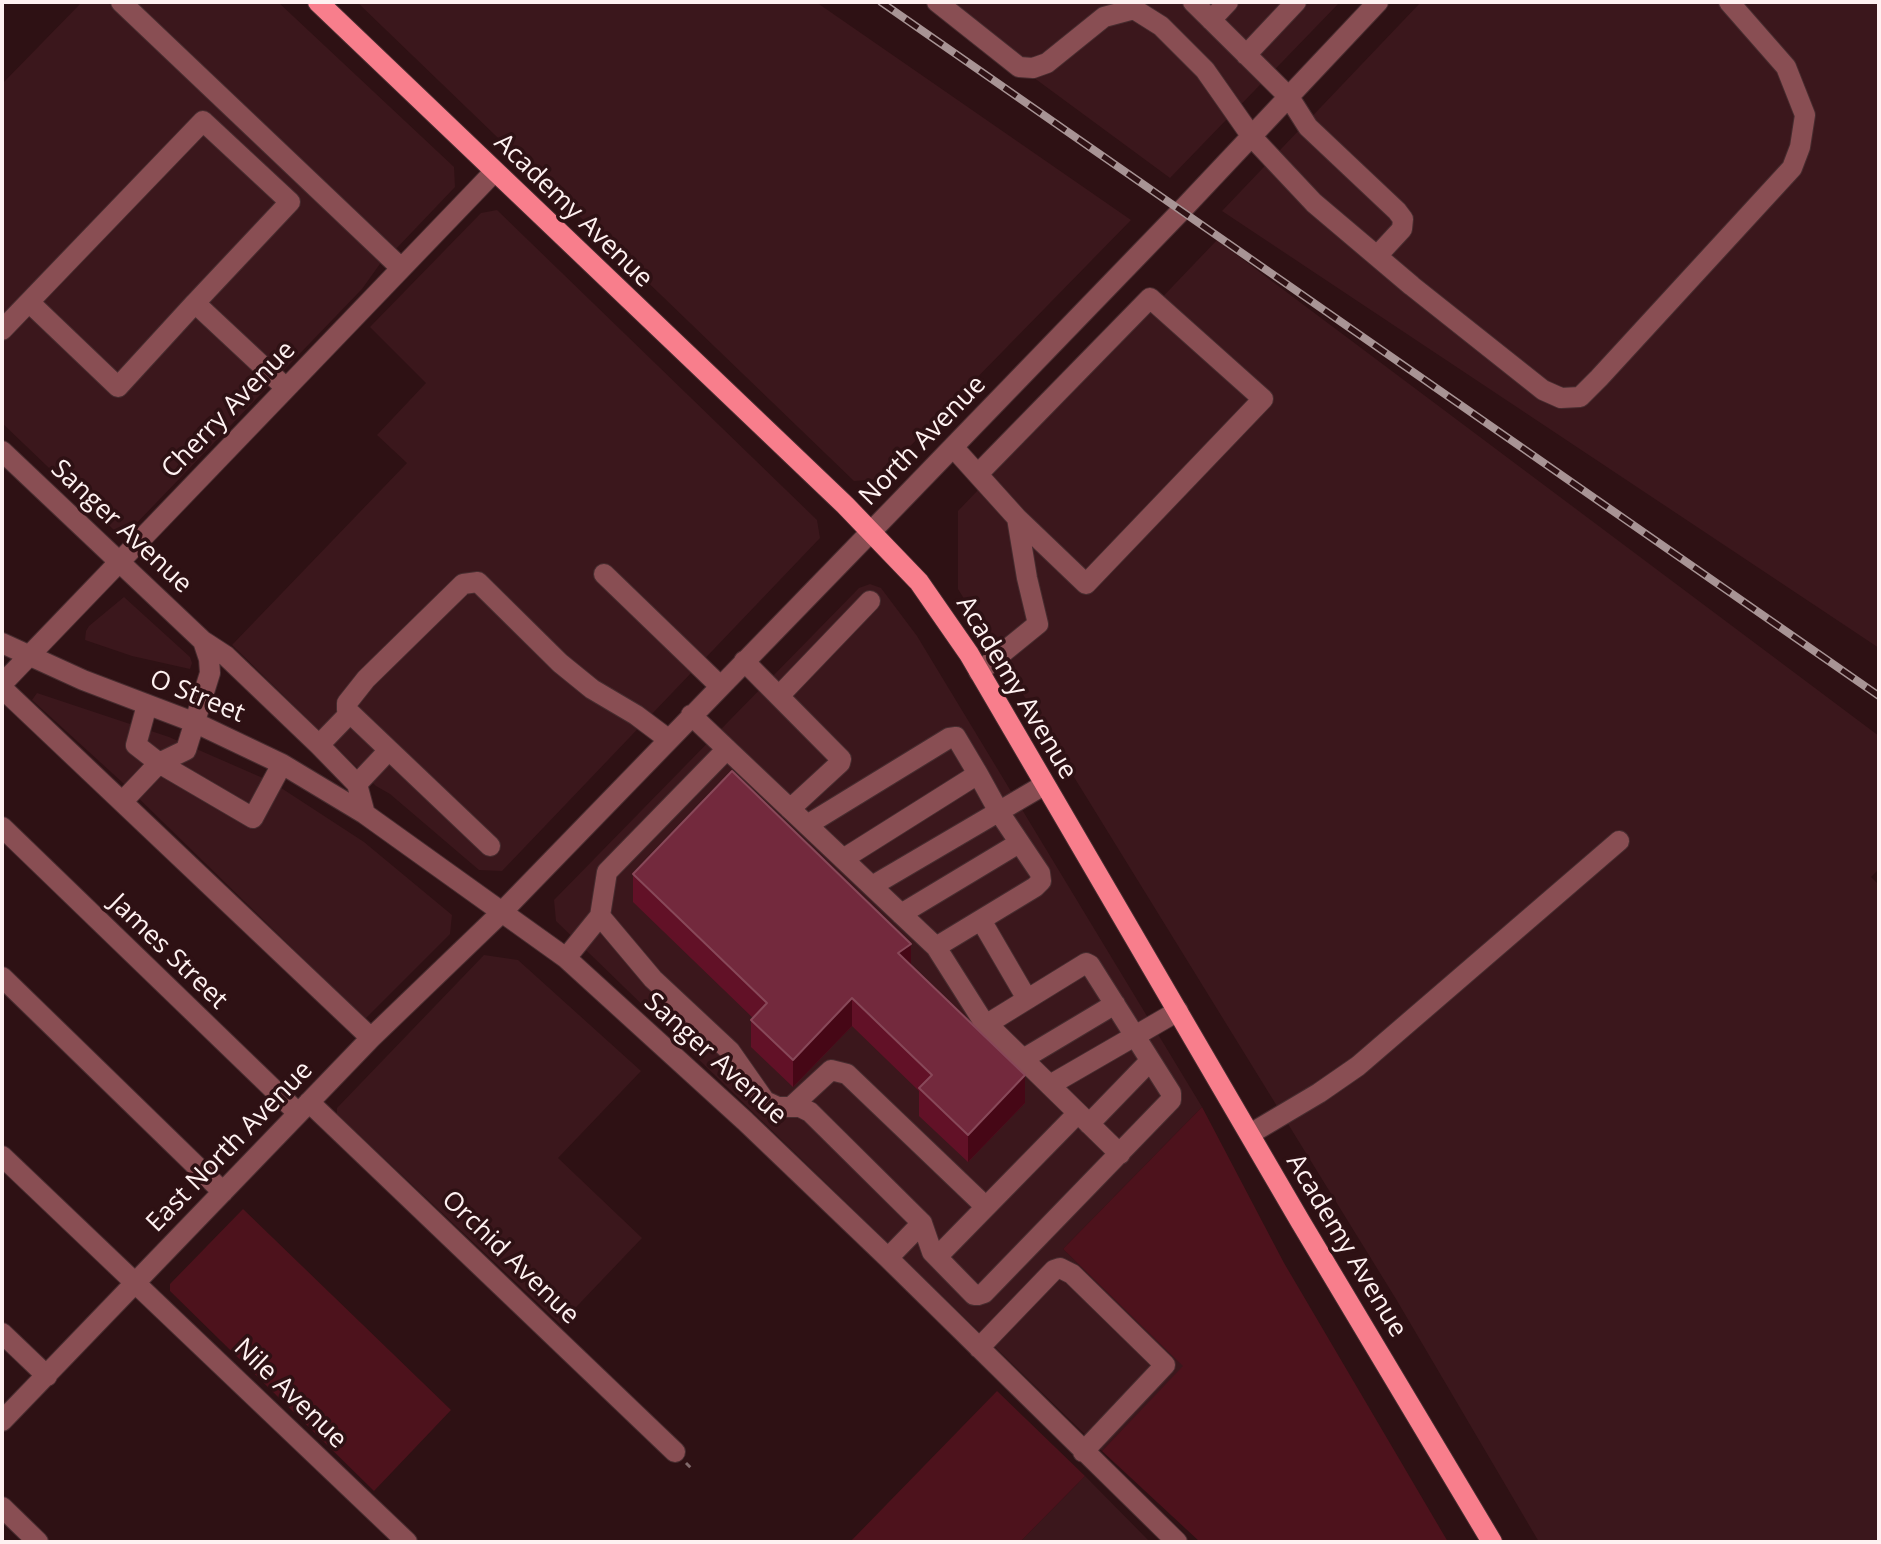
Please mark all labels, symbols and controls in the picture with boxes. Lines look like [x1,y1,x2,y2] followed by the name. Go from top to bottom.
[487,127,659,295] street label: Academy Avenue
[156,335,302,485] street label: Cherry Avenue
[853,370,993,512] street label: North Avenue
[44,454,198,600] street label: Sanger Avenue
[949,591,1083,785] street label: Academy Avenue
[145,664,249,730] street label: O Street
[103,888,233,1016] street label: James Street
[637,987,793,1131] street label: Sanger Avenue
[140,1055,320,1239] street label: East North Avenue
[1279,1149,1413,1343] street label: Academy Avenue
[435,1185,585,1331] street label: Orchid Avenue
[227,1333,353,1455] street label: Nile Avenue

